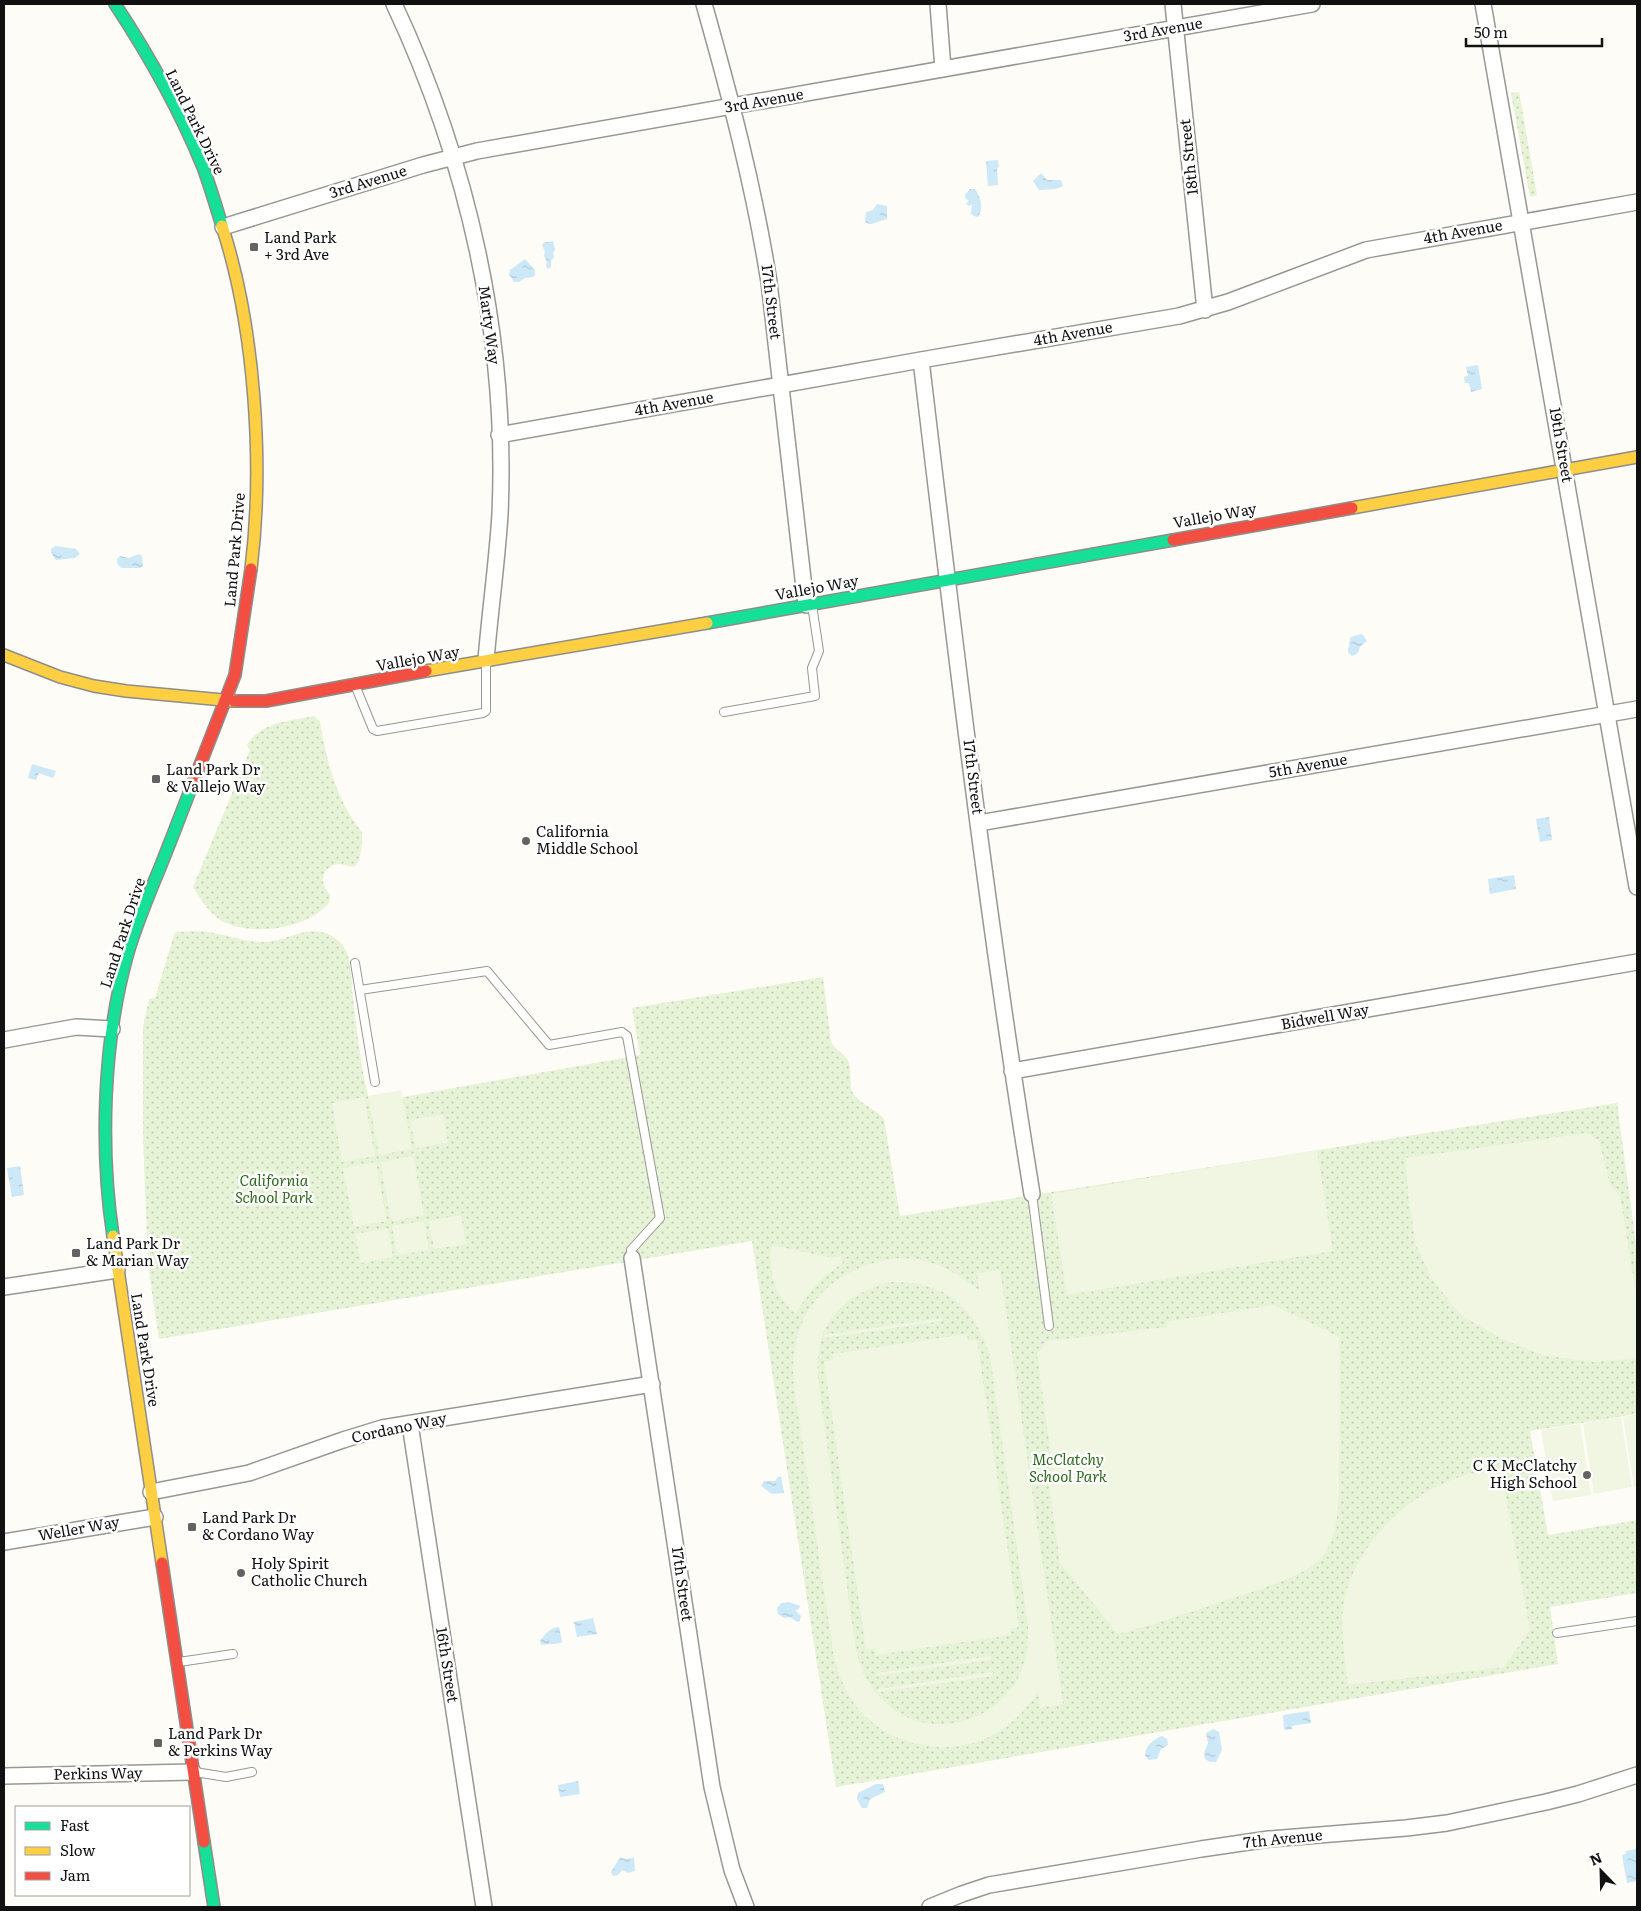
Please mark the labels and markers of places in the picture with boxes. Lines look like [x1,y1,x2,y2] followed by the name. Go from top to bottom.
[264,225,337,265] place label: Land Park + 3rd Ave
[248,241,260,253] marker: Land Park + 3rd Ave
[166,757,266,797] place label: Land Park Dr & Vallejo Way
[150,773,162,785] marker: Land Park Dr & Vallejo Way
[536,819,638,859] place label: California Middle School
[520,835,532,847] marker: California Middle School
[86,1231,189,1271] place label: Land Park Dr & Marian Way
[70,1247,82,1259] marker: Land Park Dr & Marian Way
[1473,1453,1577,1493] place label: C K McClatchy High School
[1581,1469,1593,1481] marker: C K McClatchy High School
[202,1505,314,1545] place label: Land Park Dr & Cordano Way
[186,1521,198,1533] marker: Land Park Dr & Cordano Way
[251,1551,368,1591] place label: Holy Spirit Catholic Church
[235,1567,247,1579] marker: Holy Spirit Catholic Church
[168,1721,273,1761] place label: Land Park Dr & Perkins Way
[152,1737,164,1749] marker: Land Park Dr & Perkins Way

